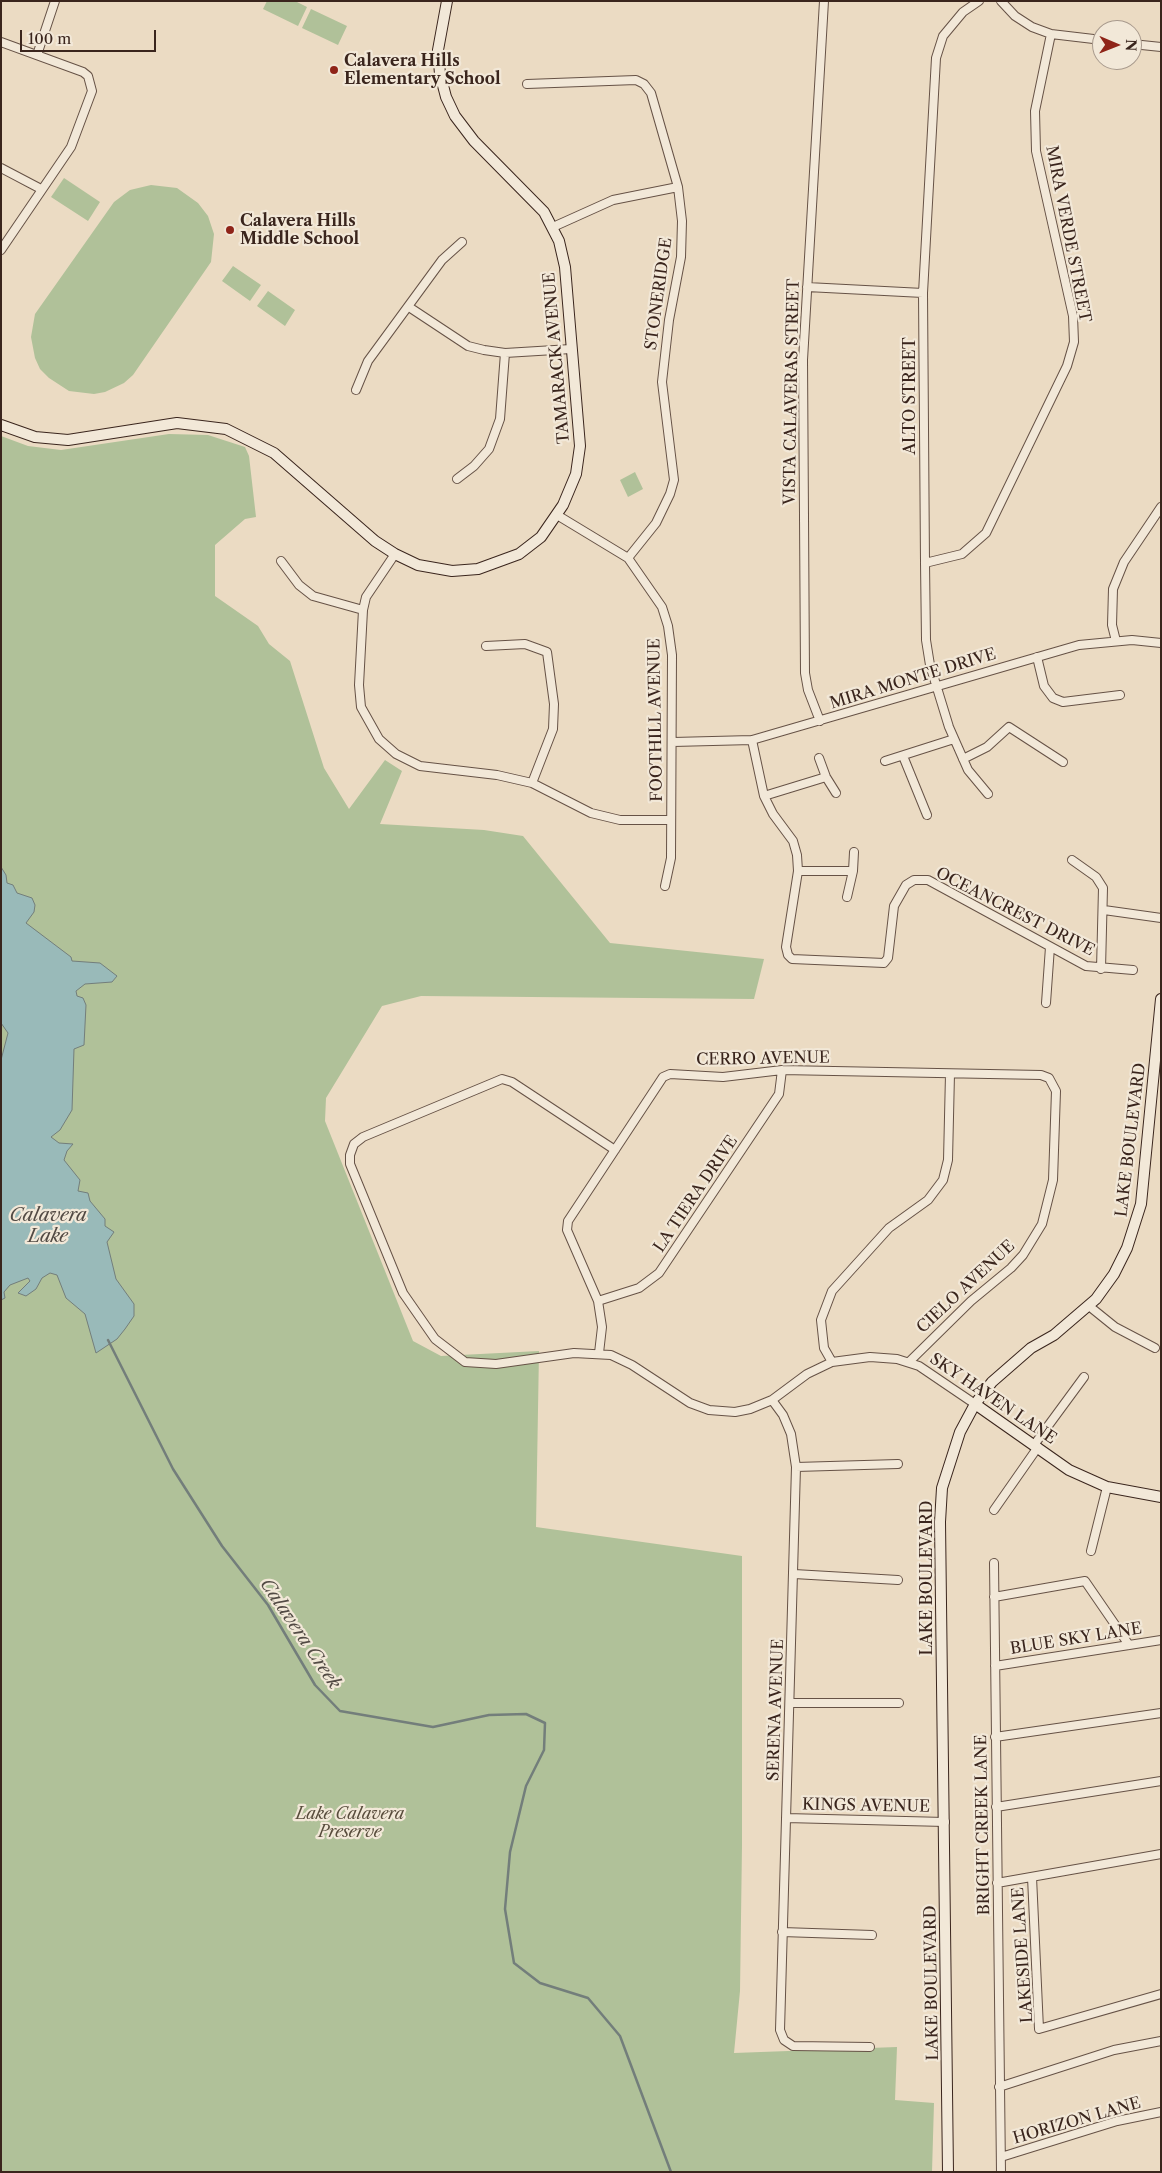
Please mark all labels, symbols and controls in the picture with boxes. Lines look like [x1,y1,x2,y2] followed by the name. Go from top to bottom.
[22,20,159,52] scale bar
[1092,20,1142,70] north arrow
[28,29,71,48] text: 100 m
[1122,39,1140,51] text: N
[344,51,501,89] place label: Calavera Hills Elementary School
[328,64,340,76] marker: Calavera Hills Elementary School
[1041,144,1095,324] street label: MIRA VERDE STREET
[240,211,359,249] place label: Calavera Hills Middle School
[224,224,236,236] marker: Calavera Hills Middle School
[642,236,676,352] street label: STONERIDGE
[540,271,574,445] street label: TAMARACK AVENUE
[780,279,804,505] street label: VISTA CALAVERAS STREET
[900,337,920,455] street label: ALTO STREET
[645,638,667,802] street label: FOOTHILL AVENUE
[828,645,998,713] street label: MIRA MONTE DRIVE
[932,864,1098,960] street label: OCEANCREST DRIVE
[696,1048,830,1070] street label: CERRO AVENUE
[1112,1062,1150,1218] street label: LAKE BOULEVARD
[650,1132,742,1256] street label: LA TIERA DRIVE
[9,1205,87,1248] water label: Calavera Lake
[913,1237,1019,1337] street label: CIELO AVENUE
[926,1350,1060,1448] street label: SKY HAVEN LANE
[917,1500,937,1656] street label: LAKE BOULEVARD
[255,1575,345,1693] water label: Calavera Creek
[1009,1619,1143,1659] street label: BLUE SKY LANE
[764,1639,788,1781] street label: SERENA AVENUE
[972,1734,994,1916] street label: BRIGHT CREEK LANE
[802,1795,930,1817] street label: KINGS AVENUE
[296,1804,404,1842] park label: Lake Calavera Preserve
[1009,1886,1037,2024] street label: LAKESIDE LANE
[921,1905,943,2061] street label: LAKE BOULEVARD
[1011,2094,1143,2148] street label: HORIZON LANE

